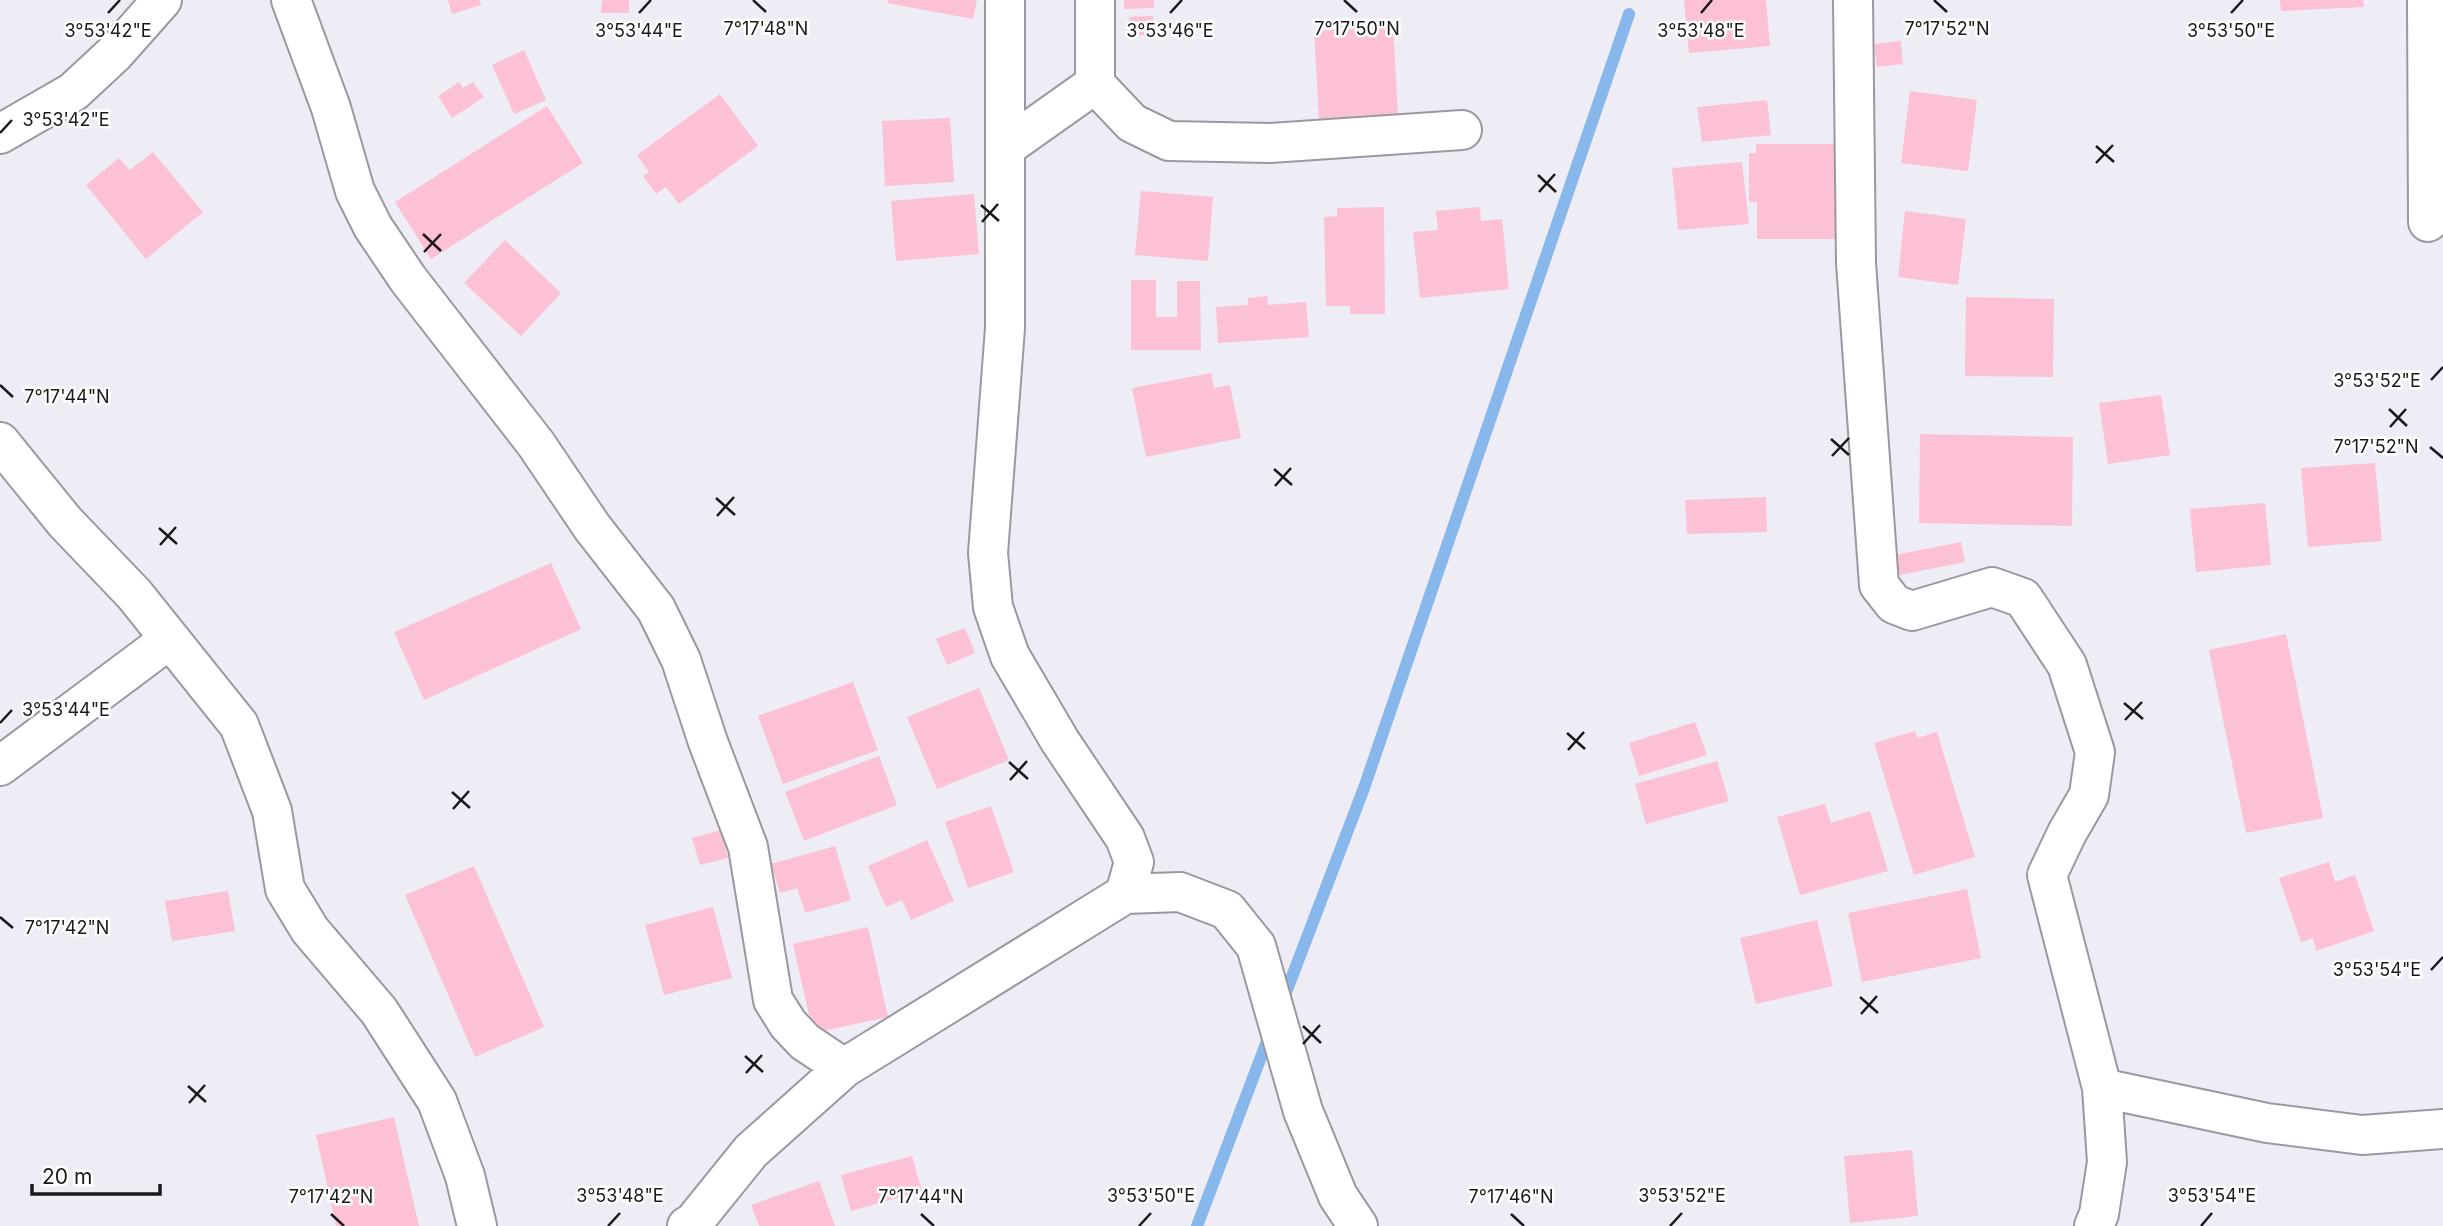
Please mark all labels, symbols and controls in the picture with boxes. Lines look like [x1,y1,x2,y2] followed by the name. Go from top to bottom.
[724,18,808,39] text: 7°17'48"N
[1314,18,1400,39] text: 7°17'50"N
[1904,18,1990,39] text: 7°17'52"N
[64,20,152,41] text: 3°53'42"E
[595,20,683,41] text: 3°53'44"E
[1126,20,1214,41] text: 3°53'46"E
[1657,20,1745,41] text: 3°53'48"E
[2187,20,2275,41] text: 3°53'50"E
[22,109,110,130] text: 3°53'42"E
[2333,370,2421,391] text: 3°53'52"E
[24,386,110,407] text: 7°17'44"N
[2333,436,2419,457] text: 7°17'52"N
[22,699,110,720] text: 3°53'44"E
[25,917,109,938] text: 7°17'42"N
[2333,959,2421,980] text: 3°53'54"E
[32,1152,159,1196] scale bar
[42,1164,92,1189] text: 20 m
[576,1185,664,1206] text: 3°53'48"E
[1107,1185,1195,1206] text: 3°53'50"E
[1638,1185,1726,1206] text: 3°53'52"E
[2168,1185,2256,1206] text: 3°53'54"E
[289,1186,373,1207] text: 7°17'42"N
[878,1186,964,1207] text: 7°17'44"N
[1469,1186,1553,1207] text: 7°17'46"N

